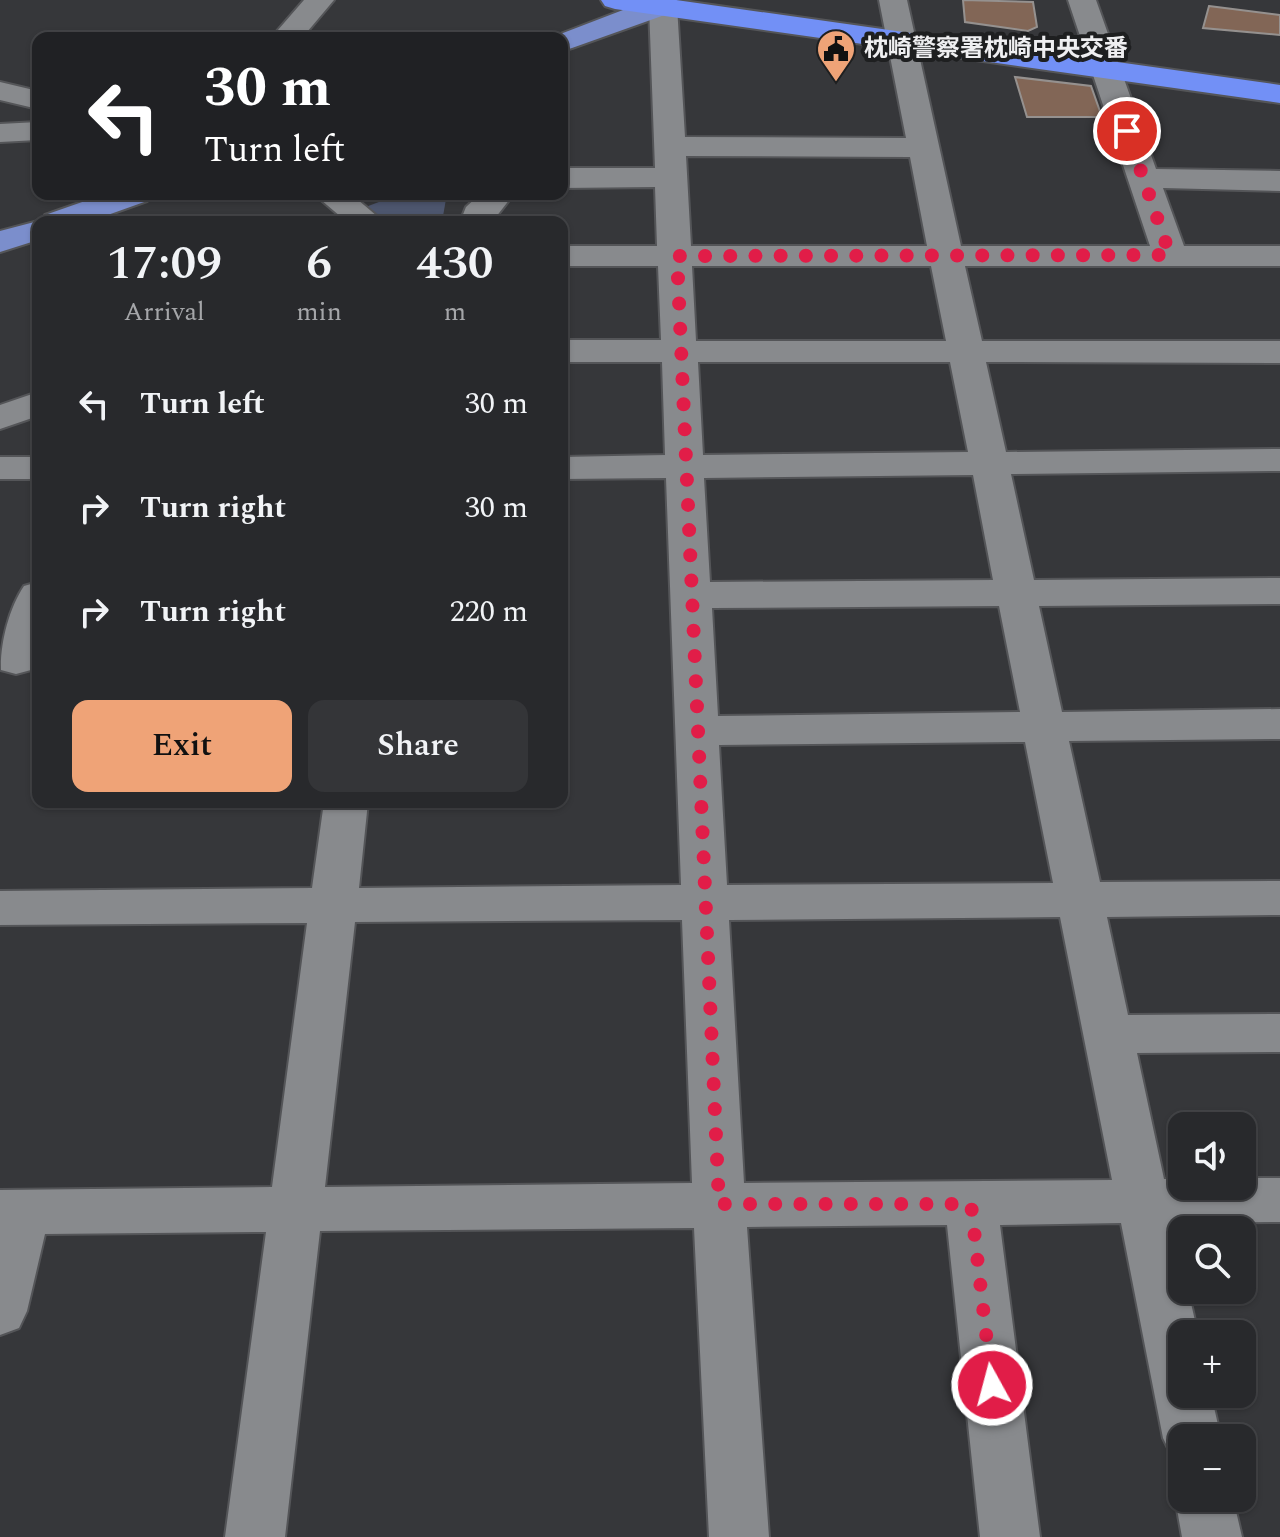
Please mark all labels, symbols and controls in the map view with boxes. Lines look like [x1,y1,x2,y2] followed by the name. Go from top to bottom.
[815,28,857,83] public building icon: 枕崎警察署枕崎中央交番
[864,31,1128,67] place label: 枕崎警察署枕崎中央交番
[204,46,331,131] text: 30 m
[72,64,176,168] icon: left
[1093,97,1161,165] pin
[1105,109,1149,153] icon: arrive
[204,123,345,178] text: Turn left
[106,227,222,300] text: 17:09
[306,227,332,300] text: 6
[416,227,494,300] text: 430
[124,292,205,332] text: Arrival
[296,292,342,332] text: min
[444,292,466,332] text: m
[140,381,265,427] text: Turn left
[465,381,528,427] text: 30 m
[72,382,116,426] icon: left
[140,485,286,531] text: Turn right
[465,485,528,531] text: 30 m
[72,486,116,530] icon: right
[140,589,286,635] text: Turn right
[450,589,528,635] text: 220 m
[72,590,116,634] icon: right
[72,700,292,792] button: Exit
[308,700,528,792] button: Share
[1168,1112,1256,1512] map controls
[1168,1112,1256,1200] button: sound
[1168,1216,1256,1304] button: search
[1168,1320,1256,1408] button: +
[950,1343,1034,1427] position arrow
[1168,1424,1256,1512] button: −

